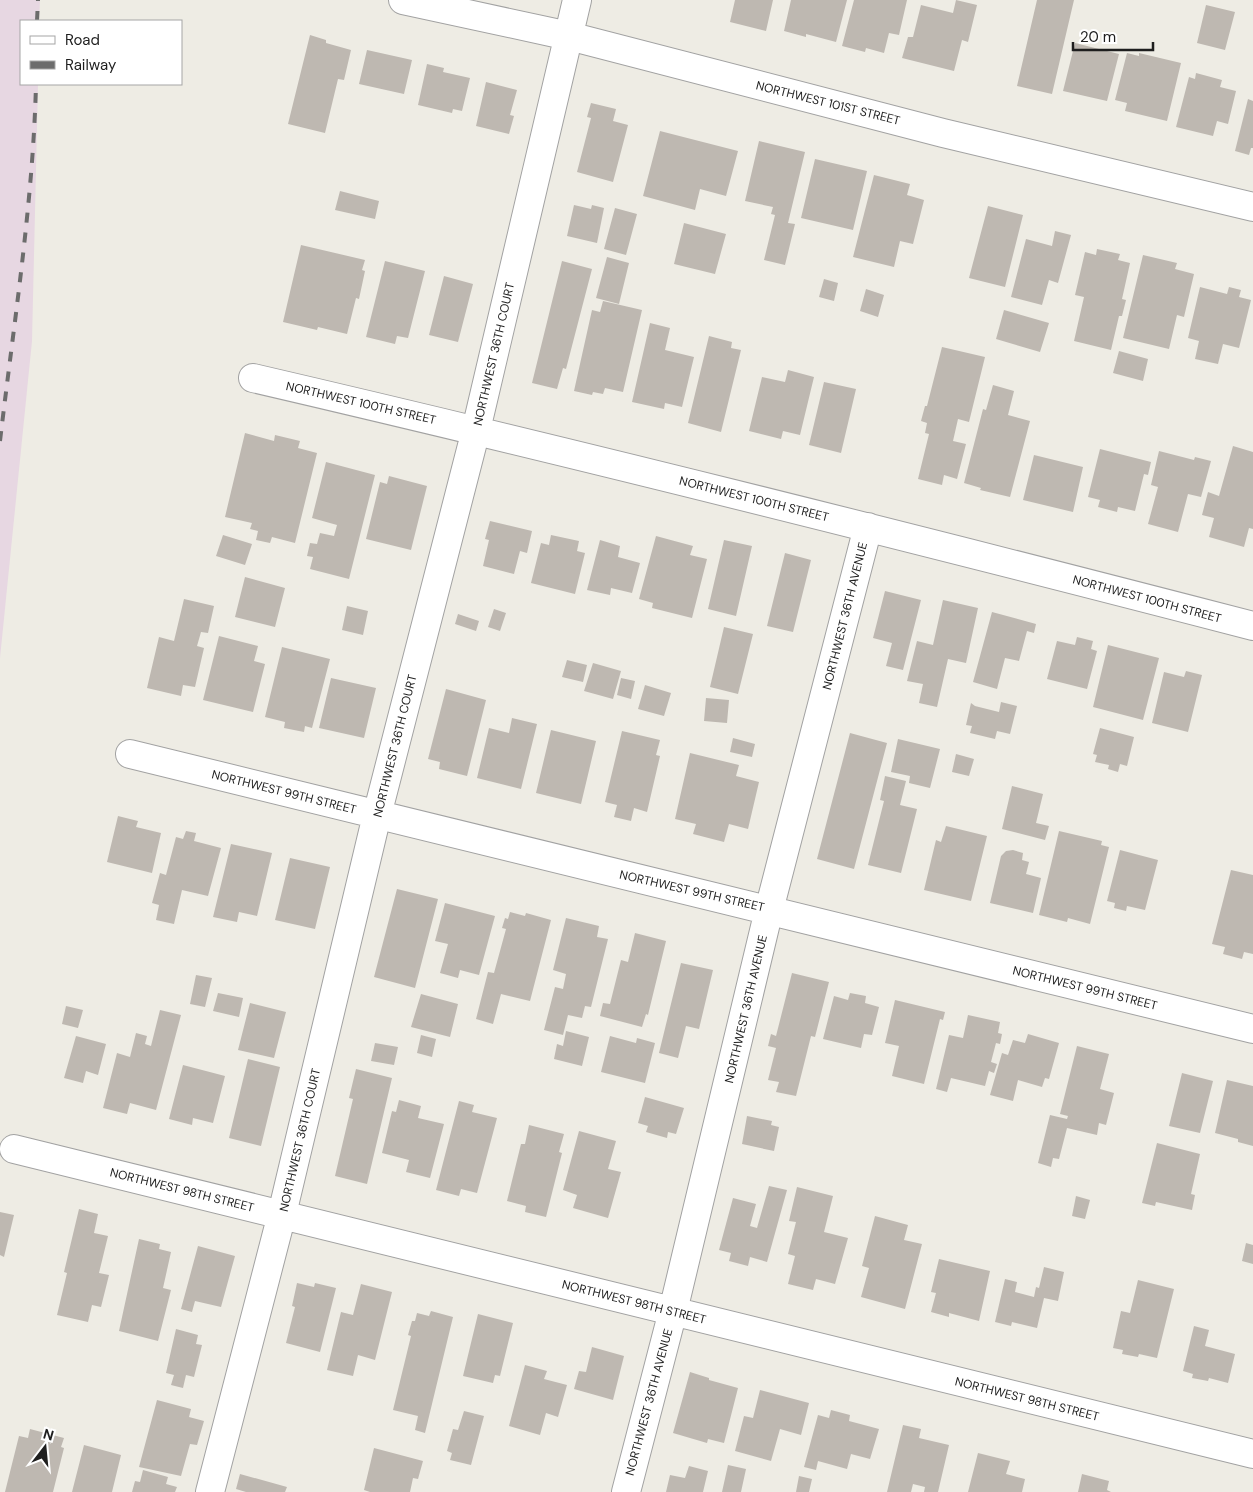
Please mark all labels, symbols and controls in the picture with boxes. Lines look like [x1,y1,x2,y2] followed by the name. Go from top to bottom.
[20,20,182,85] legend
[1073,20,1153,52] scale bar
[1080,27,1116,47] text: 20 m
[65,30,100,50] text: Road
[65,55,117,75] text: Railway
[754,77,902,129] street label: NORTHWEST 101ST STREET
[470,281,518,427] street label: NORTHWEST 36TH COURT
[284,378,438,428] street label: NORTHWEST 100TH STREET
[678,473,831,525] street label: NORTHWEST 100TH STREET
[819,540,871,691] street label: NORTHWEST 36TH AVENUE
[1071,571,1223,627] street label: NORTHWEST 100TH STREET
[370,673,421,819] street label: NORTHWEST 36TH COURT
[210,766,358,818] street label: NORTHWEST 99TH STREET
[618,867,766,916] street label: NORTHWEST 99TH STREET
[721,933,771,1085] street label: NORTHWEST 36TH AVENUE
[1011,962,1159,1014] street label: NORTHWEST 99TH STREET
[276,1067,324,1213] street label: NORTHWEST 36TH COURT
[108,1164,256,1216] street label: NORTHWEST 98TH STREET
[560,1276,708,1328] street label: NORTHWEST 98TH STREET
[622,1327,676,1477] street label: NORTHWEST 36TH AVENUE
[953,1373,1101,1425] street label: NORTHWEST 98TH STREET
[20,1422,70,1472] north arrow
[41,1424,56,1445] text: N

